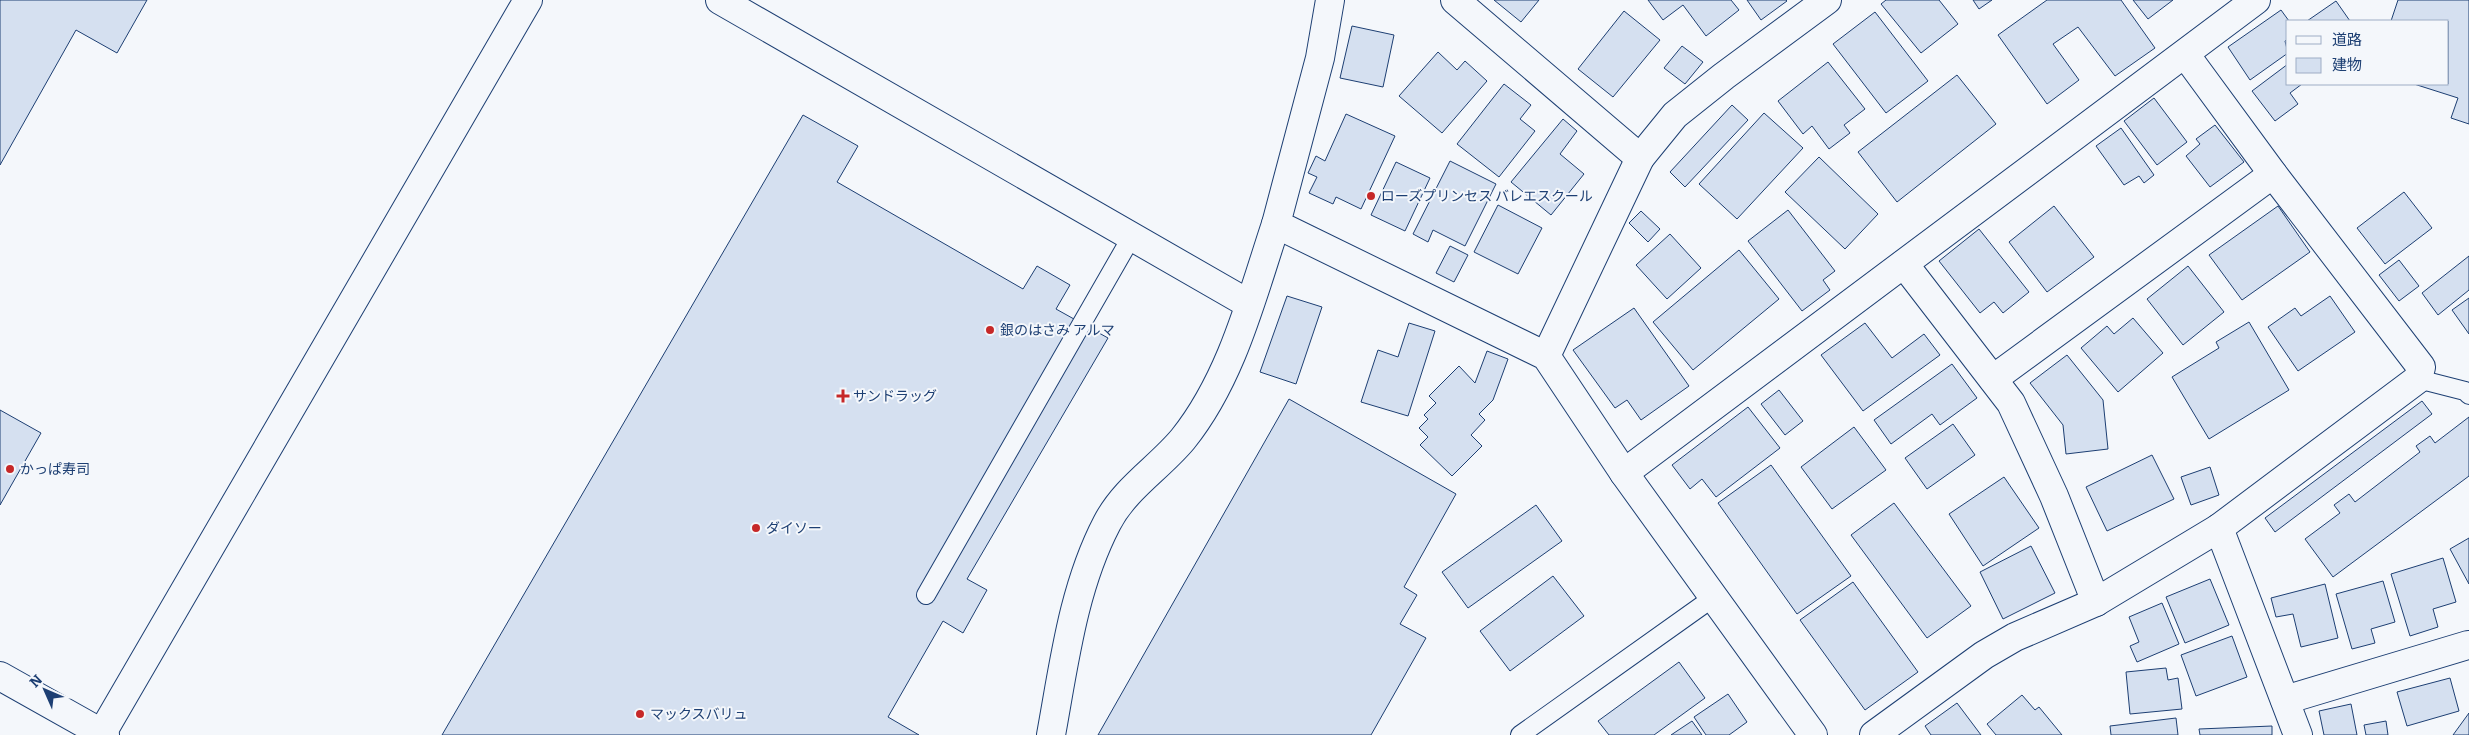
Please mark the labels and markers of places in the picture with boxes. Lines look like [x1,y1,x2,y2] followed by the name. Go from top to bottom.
[1381,188,1593,205] place label: ローズプリンセス バレエスクール
[1365,190,1377,202] marker: ローズプリンセス バレエスクール
[1000,322,1115,339] place label: 銀のはさみ アルマ
[984,324,996,336] marker: 銀のはさみ アルマ
[853,388,937,405] place label: サンドラッグ
[837,390,849,402] marker: サンドラッグ
[20,461,90,478] place label: かっぱ寿司
[4,463,16,475] marker: かっぱ寿司
[766,520,822,537] place label: ダイソー
[750,522,762,534] marker: ダイソー
[650,706,748,723] place label: マックスバリュ
[634,708,646,720] marker: マックスバリュ

